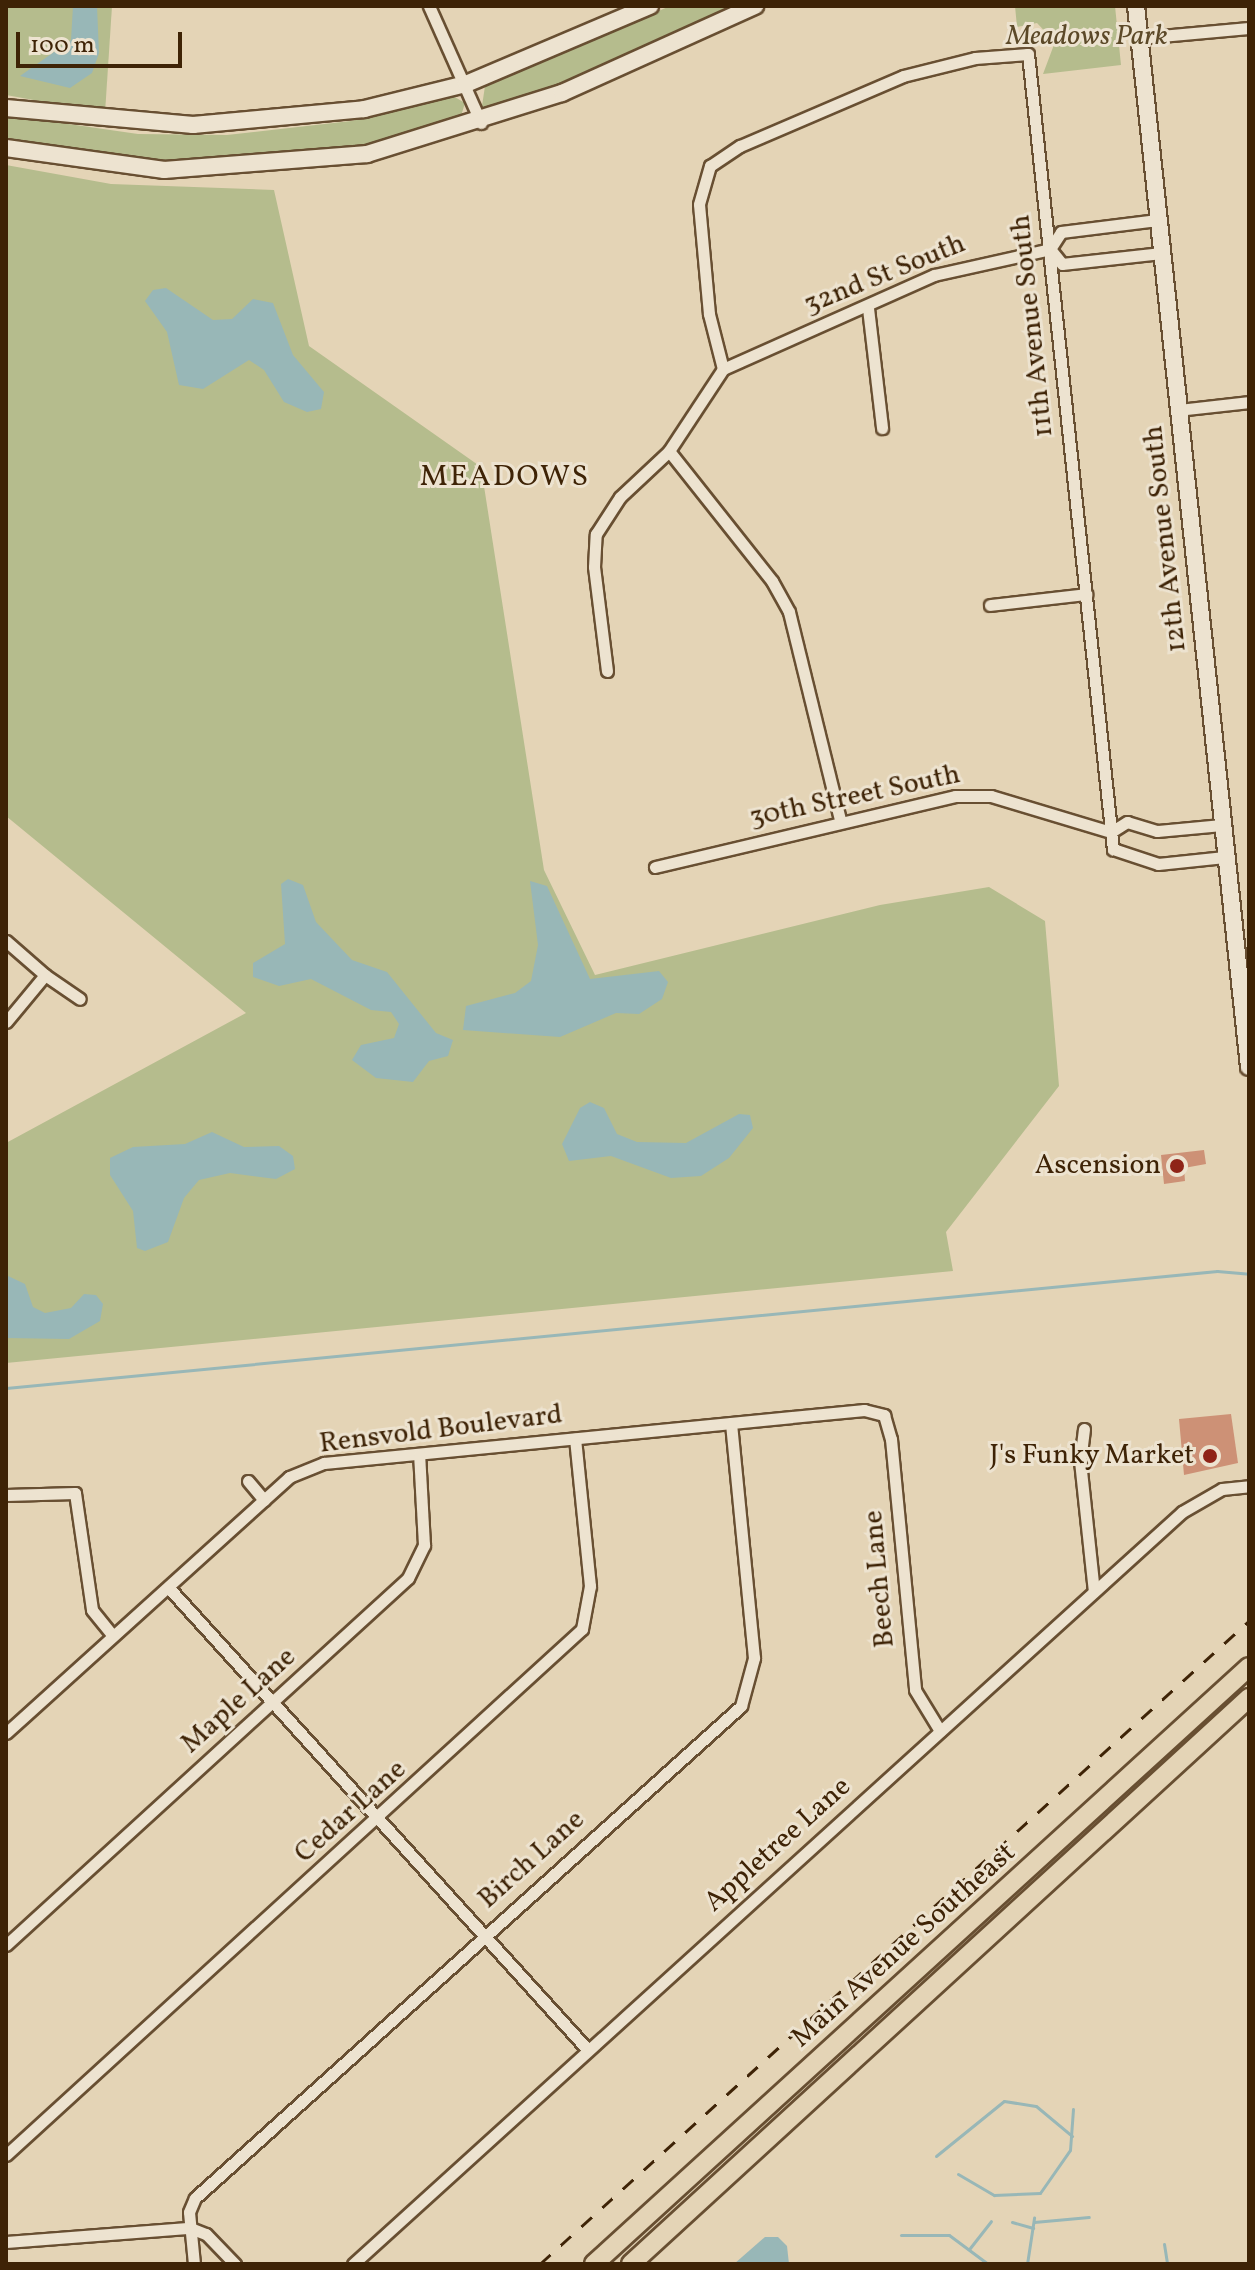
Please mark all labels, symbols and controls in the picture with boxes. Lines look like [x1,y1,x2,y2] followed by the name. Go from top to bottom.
[20,16,186,66] scale bar
[1006,20,1168,54] park label: Meadows Park
[30,29,95,63] text: 100 m
[1005,213,1061,439] street label: 11th Avenue South
[799,227,971,323] street label: 32nd St South
[1137,424,1195,654] street label: 12th Avenue South
[420,459,590,495] district label: MEADOWS
[747,758,963,836] street label: 30th Street South
[1035,1149,1161,1183] place label: Ascension
[1168,1157,1186,1175] marker: Ascension
[318,1398,564,1462] street label: Rensvold Boulevard
[989,1439,1194,1473] place label: J's Funky Market
[1201,1447,1219,1465] marker: J's Funky Market
[857,1509,903,1649] street label: Beech Lane
[175,1641,303,1761] street label: Maple Lane
[288,1753,414,1871] street label: Cedar Lane
[698,1771,858,1919] street label: Appletree Lane
[472,1804,592,1916] street label: Birch Lane
[785,1837,1023,2055] street label: Main Avenue Southeast

